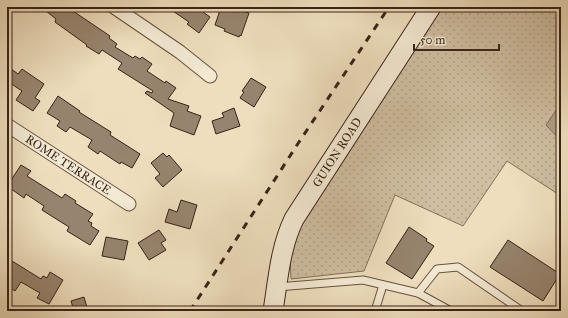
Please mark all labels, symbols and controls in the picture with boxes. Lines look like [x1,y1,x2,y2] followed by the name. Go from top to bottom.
[414,26,499,52] scale bar
[420,33,445,47] text: 50 m
[309,115,365,190] street label: GUION ROAD
[23,132,114,198] street label: ROME TERRACE

